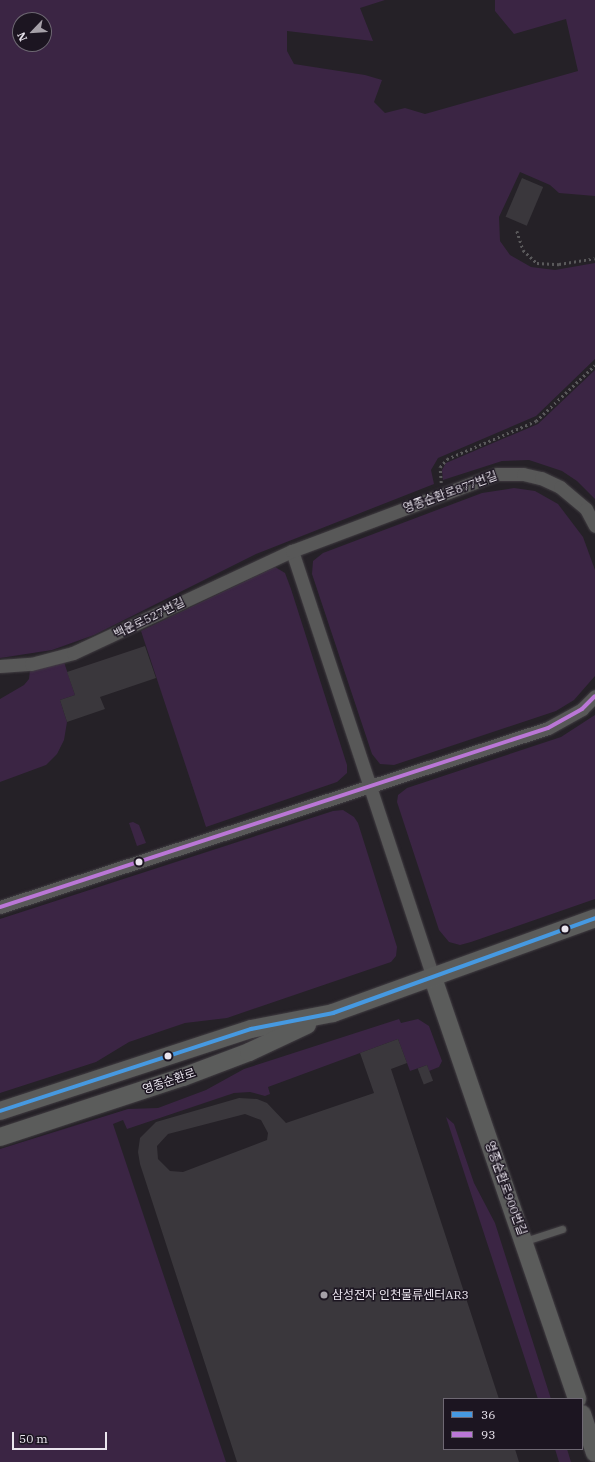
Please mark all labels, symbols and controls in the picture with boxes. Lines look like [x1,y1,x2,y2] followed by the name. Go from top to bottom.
[12,12,52,52] north arrow
[14,30,30,44] text: N
[401,468,499,516] street label: 영종순환로877번길
[111,595,187,641] street label: 백운로527번길
[134,857,144,867] unlabelled marker
[560,924,570,934] unlabelled marker
[163,1051,173,1061] unlabelled marker
[141,1065,197,1097] street label: 영종순환로
[482,1139,530,1237] street label: 영종순환로900번길
[332,1288,469,1302] place label: 삼성전자 인천물류센터AR3
[319,1290,329,1300] marker: 삼성전자 인천물류센터AR3
[443,1398,583,1450] legend
[481,1407,495,1422] text: 36
[14,1424,109,1450] scale bar
[481,1427,495,1442] text: 93
[19,1431,48,1446] text: 50 m

